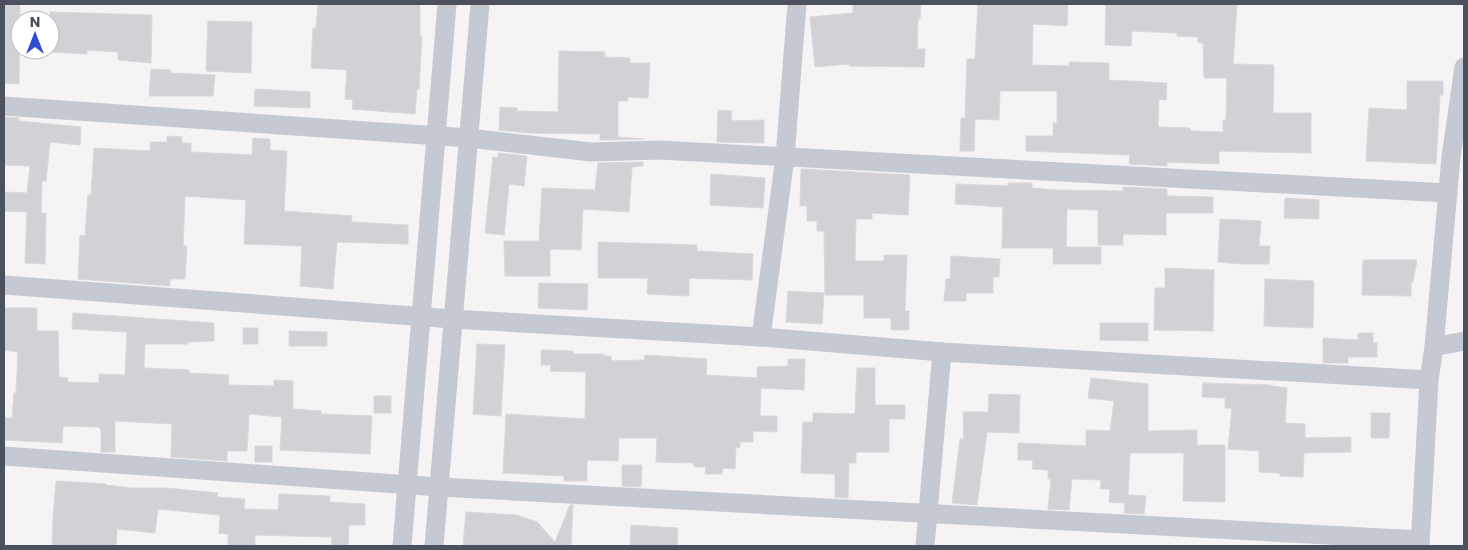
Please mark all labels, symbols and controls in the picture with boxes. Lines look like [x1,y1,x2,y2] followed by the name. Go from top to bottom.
[10,10,60,60] north arrow
[30,12,40,32] text: N

